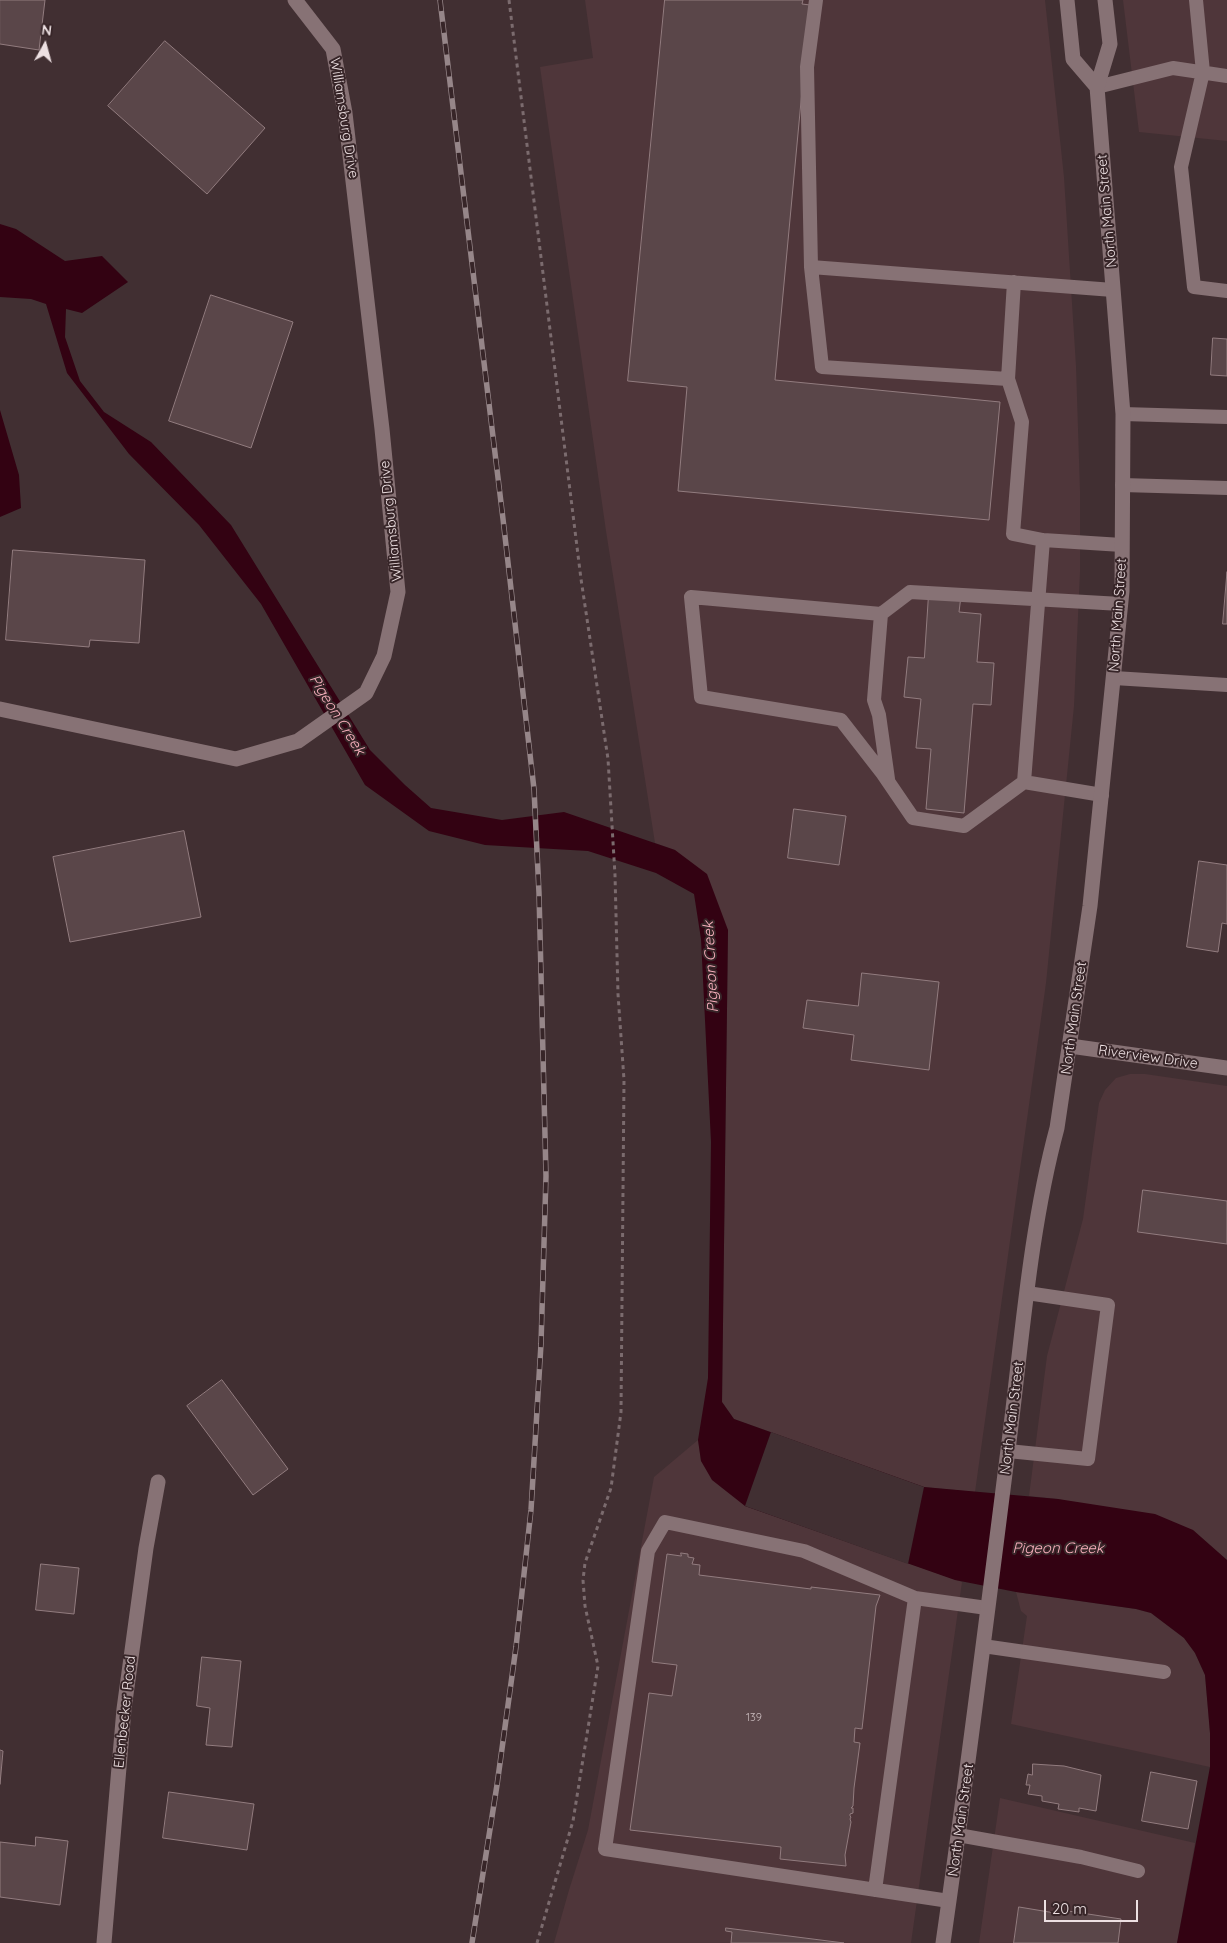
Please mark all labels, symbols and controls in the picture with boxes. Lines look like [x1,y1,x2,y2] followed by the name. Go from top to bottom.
[20,20,70,70] north arrow
[41,21,53,40] text: N
[326,57,362,179] street label: Williamsburg Drive
[1094,154,1120,268] street label: North Main Street
[376,460,406,582] street label: Williamsburg Drive
[1106,558,1130,672] street label: North Main Street
[305,671,369,759] water label: Pigeon Creek
[700,921,722,1013] water label: Pigeon Creek
[1058,960,1090,1076] street label: North Main Street
[1097,1042,1199,1072] street label: Riverview Drive
[997,1361,1027,1475] street label: North Main Street
[1012,1539,1104,1557] water label: Pigeon Creek
[111,1655,139,1769] street label: Ellenbecker Road
[746,1711,762,1725] house number: 139
[945,1762,977,1878] street label: North Main Street
[1047,1890,1141,1922] scale bar
[1052,1899,1087,1918] text: 20 m

